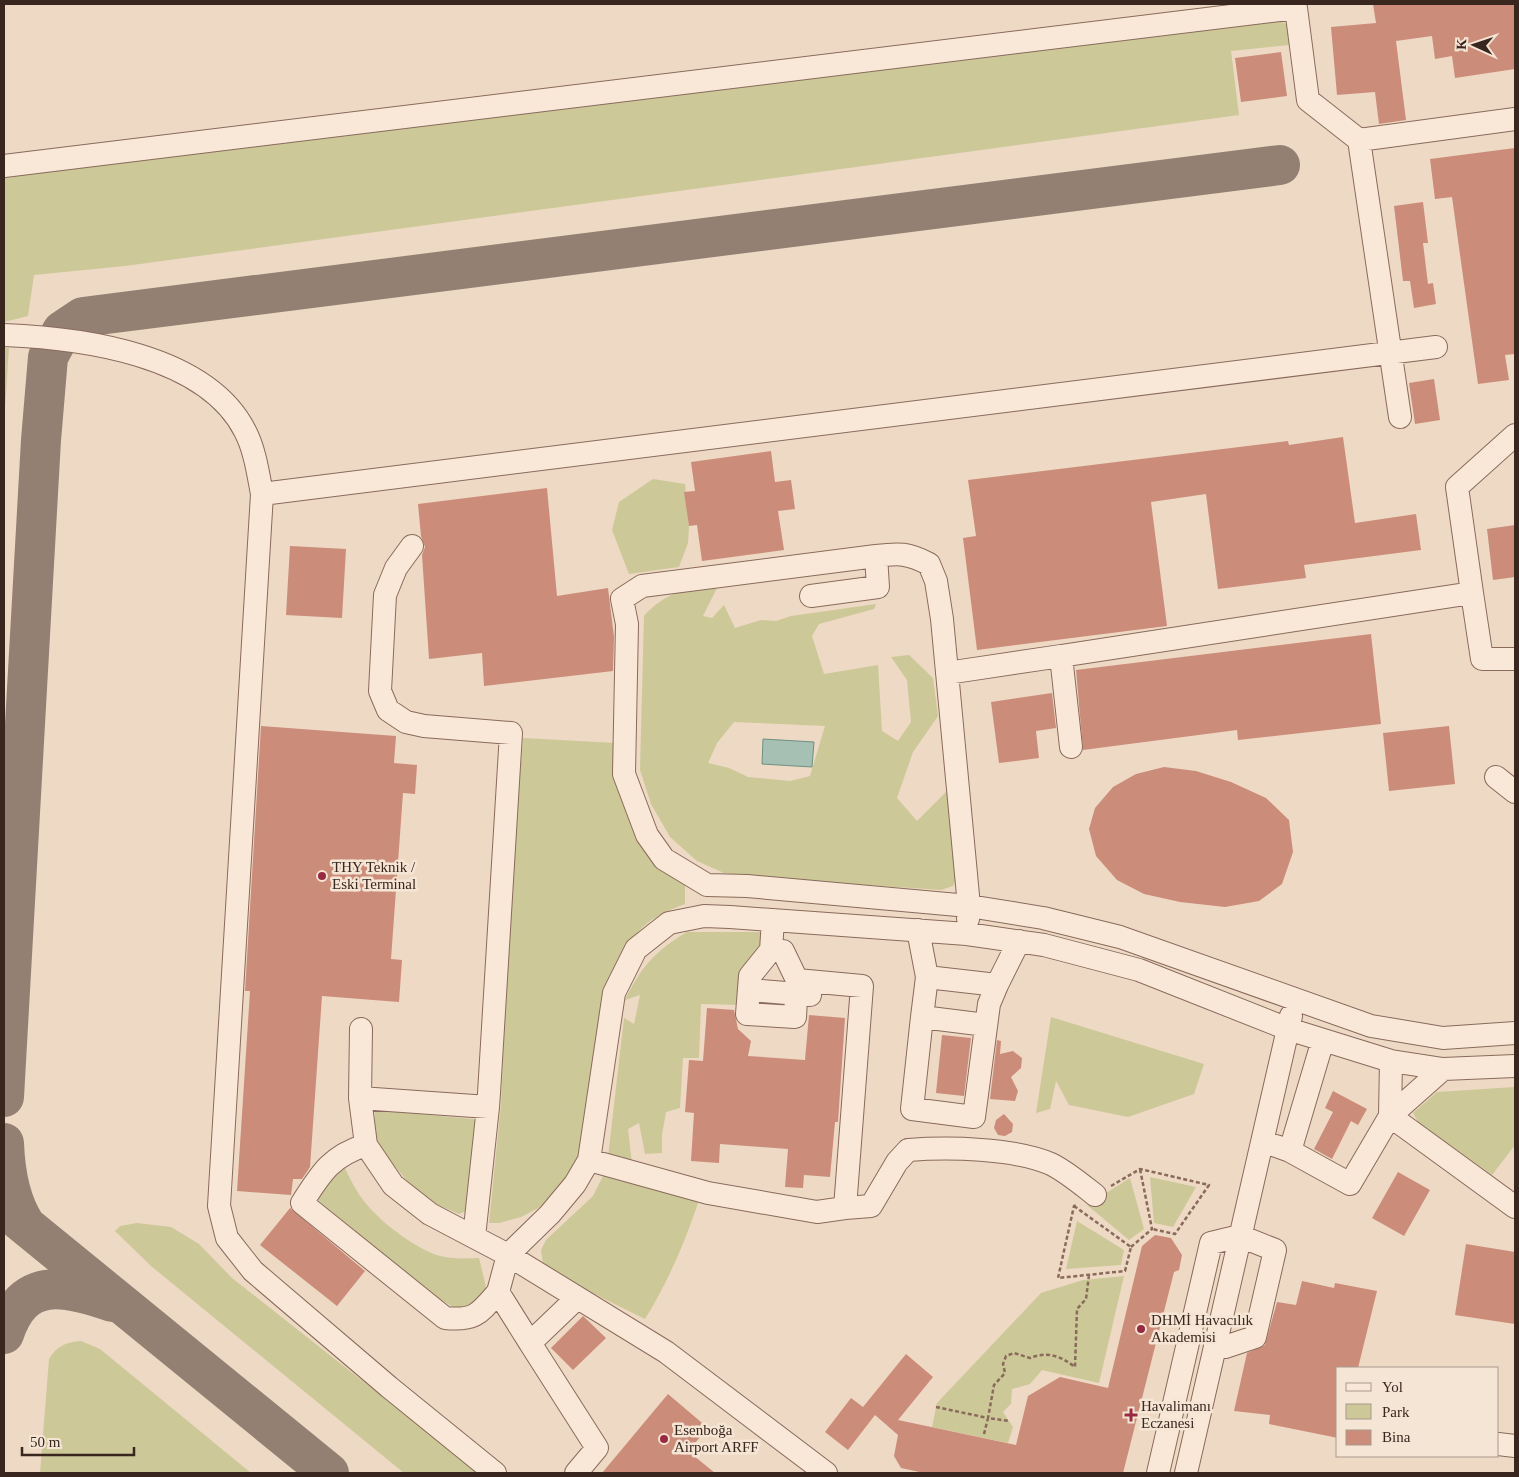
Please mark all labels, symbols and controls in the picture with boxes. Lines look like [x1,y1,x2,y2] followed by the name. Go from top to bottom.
[1449,20,1499,70] north arrow
[1454,38,1469,50] text: K
[332,859,416,892] place label: THY Teknik / Eski Terminal
[316,870,328,882] marker: THY Teknik / Eski Terminal
[1151,1312,1254,1345] place label: DHMİ Havacılık Akademisi
[1135,1323,1147,1335] marker: DHMİ Havacılık Akademisi
[1336,1367,1499,1457] legend
[1382,1379,1403,1395] text: Yol
[1141,1398,1211,1431] place label: Havalimanı Eczanesi
[1382,1404,1410,1420] text: Park
[1125,1409,1137,1421] marker: Havalimanı Eczanesi
[674,1422,759,1455] place label: Esenboğa Airport ARFF
[22,1424,135,1456] scale bar
[1382,1429,1411,1445] text: Bina
[658,1433,670,1445] marker: Esenboğa Airport ARFF
[30,1434,61,1450] text: 50 m

